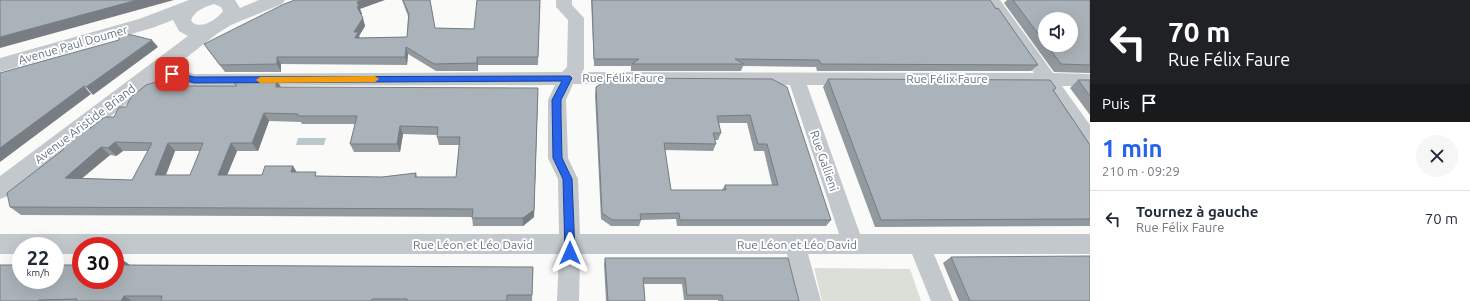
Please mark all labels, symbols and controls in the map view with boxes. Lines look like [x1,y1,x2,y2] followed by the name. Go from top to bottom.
[1038,12,1078,52] map controls
[1038,12,1078,52] button: sound
[1102,16,1154,68] icon: left
[1168,16,1230,47] text: 70 m
[17,23,129,66] street label: Avenue Paul Doumer
[1168,49,1290,69] text: Rue Félix Faure
[155,57,189,91] pin
[161,63,183,85] icon: arrive
[582,71,664,84] street label: Rue Félix Faure
[906,72,988,85] street label: Rue Félix Faure
[32,81,138,166] street label: Avenue Aristide Briand
[1138,92,1160,114] icon: arrive
[1102,95,1130,112] text: Puis
[808,129,841,193] street label: Rue Gallieni
[1102,135,1163,162] text: 1 min
[1416,135,1458,177] button: close
[1102,164,1180,178] text: 210 m · 09:29
[1136,203,1259,220] text: Tournez à gauche
[1102,208,1124,230] icon: left
[1425,210,1458,227] text: 70 m
[1136,220,1224,234] text: Rue Félix Faure
[549,232,591,274] position arrow
[72,237,124,289] speed limit sign: 30
[413,238,533,251] street label: Rue Léon et Léo David
[737,238,857,251] street label: Rue Léon et Léo David
[27,246,49,269] text: 22
[26,267,50,278] text: km/h

